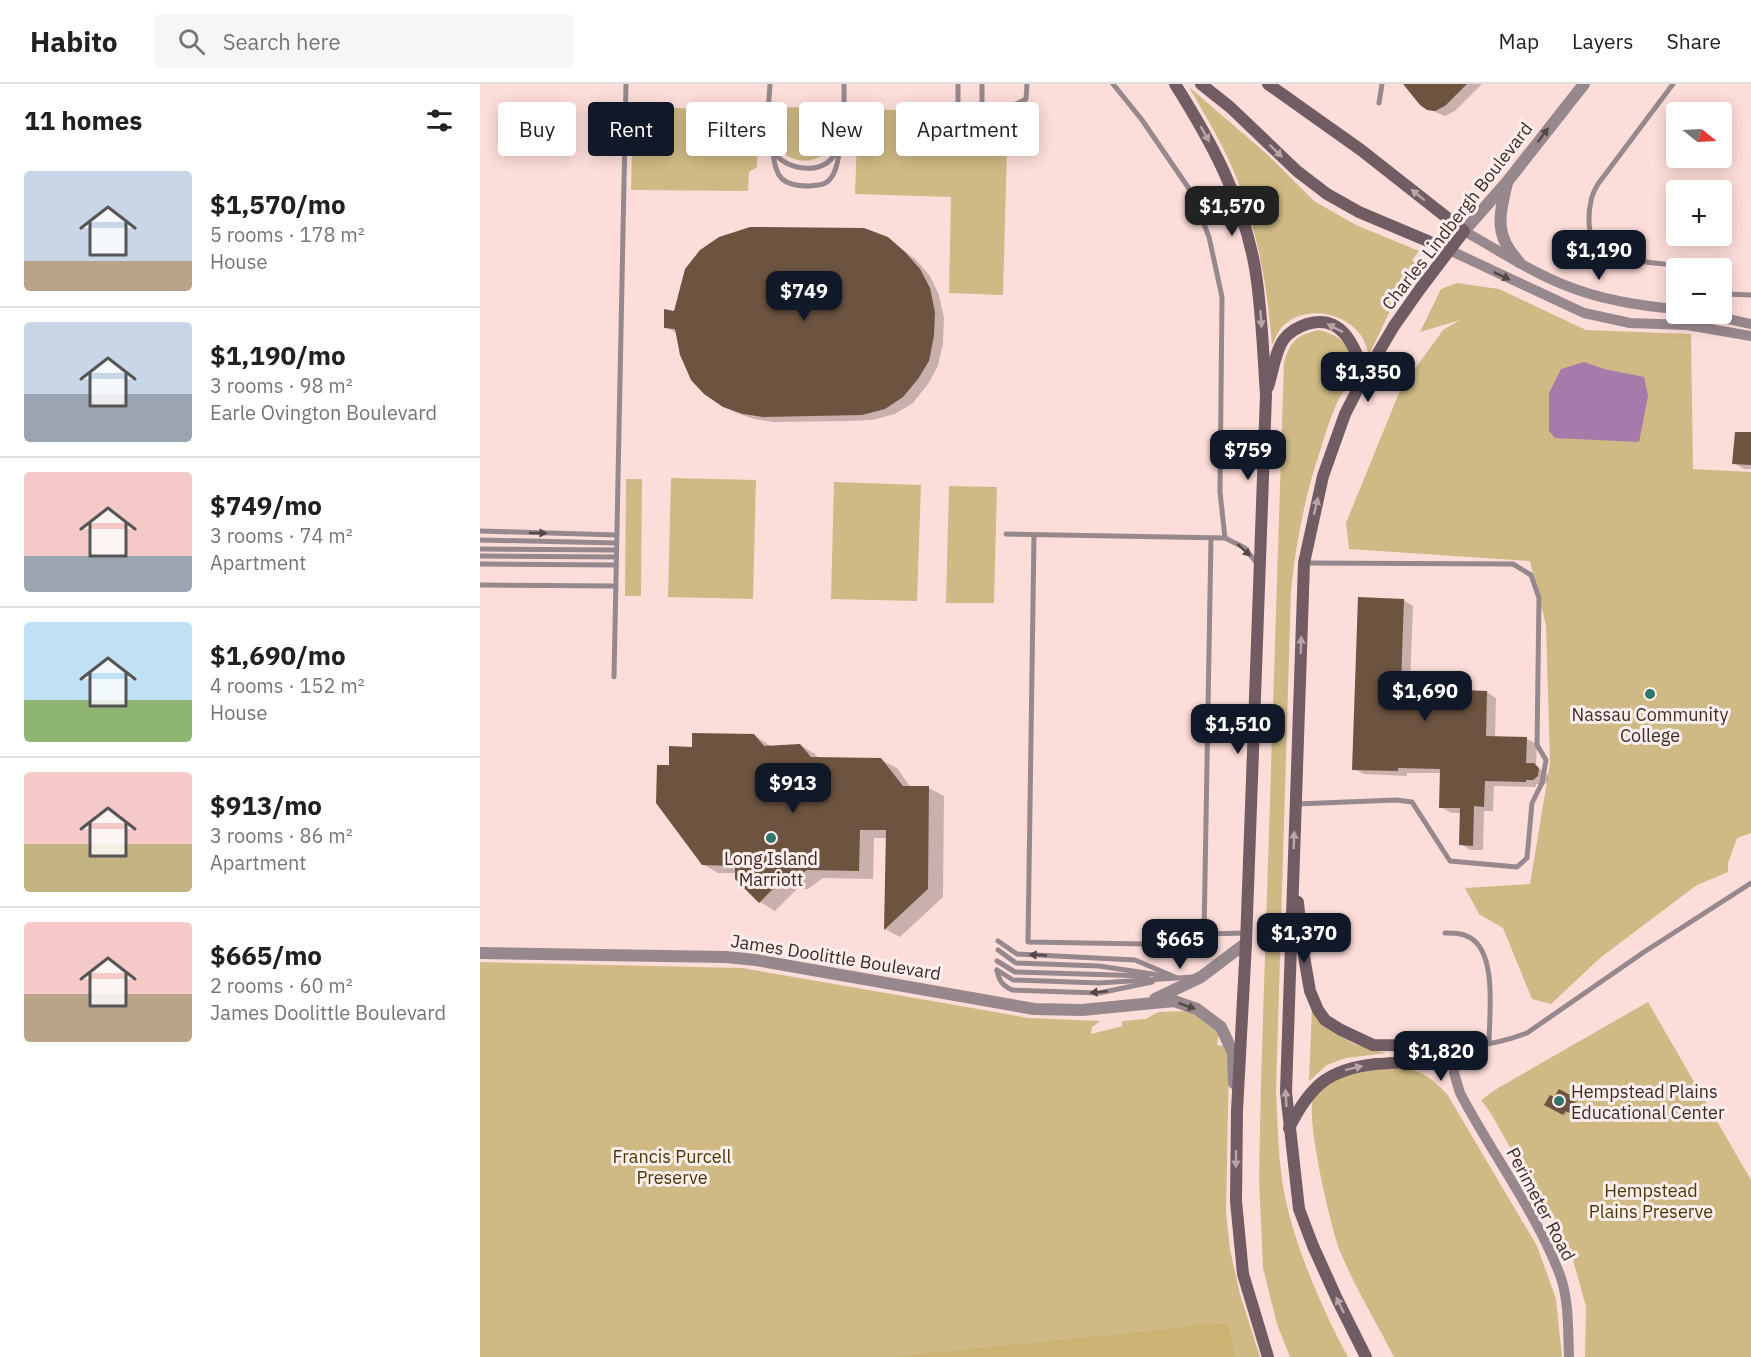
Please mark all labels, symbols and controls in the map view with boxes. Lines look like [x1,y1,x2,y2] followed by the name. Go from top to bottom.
[154,14,574,68] search box
[30,23,118,60] text: Habito
[175,25,208,58] icon: search
[223,27,341,56] text: Search here
[1499,27,1539,55] text: Map
[1572,27,1634,55] text: Layers
[1667,27,1721,55] text: Share
[498,102,576,156] chip: Buy
[588,102,674,156] chip: Rent
[686,102,787,156] chip: Filters
[799,102,884,156] chip: New
[896,102,1039,156] chip: Apartment
[1666,102,1732,168] north arrow
[1666,102,1732,324] map controls
[24,103,142,137] text: 11 homes
[423,104,456,137] icon: filters
[1377,117,1537,315] street label: Charles Lindbergh Boulevard
[1200,126,1210,143] one-way arrow
[1536,128,1548,143] one-way arrow
[1268,144,1283,158] one-way arrow
[1666,180,1732,246] button: +
[1183,186,1281,237] pin: $1,570
[210,187,346,221] text: $1,570/mo
[1410,189,1426,202] one-way arrow
[1199,192,1265,219] text: $1,570
[72,195,144,267] icon: home
[210,221,365,248] text: 5 rooms · 178 m²
[1550,230,1648,281] pin: $1,190
[1566,236,1632,263] text: $1,190
[210,248,267,275] text: House
[1666,258,1732,324] button: −
[768,271,840,322] pin: $749
[1493,271,1510,280] one-way arrow
[780,277,828,304] text: $749
[1256,310,1266,329] one-way arrow
[1326,323,1343,333] one-way arrow
[210,338,346,372] text: $1,190/mo
[72,346,144,418] icon: home
[1319,352,1417,403] pin: $1,350
[1335,358,1401,385] text: $1,350
[210,372,353,399] text: 3 rooms · 98 m²
[210,399,437,426] text: Earle Ovington Boulevard
[1212,430,1284,481] pin: $759
[1224,436,1272,463] text: $759
[210,488,322,522] text: $749/mo
[72,496,144,568] icon: home
[1311,497,1321,515] one-way arrow
[210,522,353,549] text: 3 rooms · 74 m²
[529,528,548,538] one-way arrow
[1237,543,1252,557] one-way arrow
[210,549,306,576] text: Apartment
[1296,636,1306,655] one-way arrow
[210,638,346,672] text: $1,690/mo
[72,646,144,718] icon: home
[1376,671,1474,722] pin: $1,690
[210,672,365,699] text: 4 rooms · 152 m²
[1392,677,1458,704] text: $1,690
[1643,687,1657,701] marker: Nassau Community College
[210,699,267,726] text: House
[1572,703,1728,747] place label: Nassau Community College
[1189,704,1287,755] pin: $1,510
[1205,710,1271,737] text: $1,510
[757,763,829,814] pin: $913
[769,769,817,796] text: $913
[210,788,322,822] text: $913/mo
[72,796,144,868] icon: home
[210,822,353,849] text: 3 rooms · 86 m²
[764,831,778,845] marker: Long Island Marriott
[1289,831,1299,850] one-way arrow
[724,847,818,891] place label: Long Island Marriott
[210,849,306,876] text: Apartment
[1255,913,1353,964] pin: $1,370
[1144,919,1216,970] pin: $665
[1271,919,1337,946] text: $1,370
[1156,925,1204,952] text: $665
[729,929,943,985] street label: James Doolittle Boulevard
[210,938,322,972] text: $665/mo
[72,946,144,1018] icon: home
[1029,951,1048,960] one-way arrow
[210,972,353,999] text: 2 rooms · 60 m²
[1089,987,1108,996] one-way arrow
[210,999,446,1026] text: James Doolittle Boulevard
[1179,1001,1197,1011] one-way arrow
[1392,1031,1490,1082] pin: $1,820
[1408,1037,1474,1064] text: $1,820
[1344,1063,1363,1073] one-way arrow
[1571,1080,1725,1124] place label: Hempstead Plains Educational Center
[1282,1088,1291,1107] one-way arrow
[1552,1094,1566,1108] marker: Hempstead Plains Educational Center
[1501,1143,1581,1265] street label: Perimeter Road
[613,1145,732,1189] park label: Francis Purcell Preserve
[1231,1150,1241,1169] one-way arrow
[1589,1179,1713,1223] park label: Hempstead Plains Preserve
[1335,1296,1344,1313] one-way arrow

